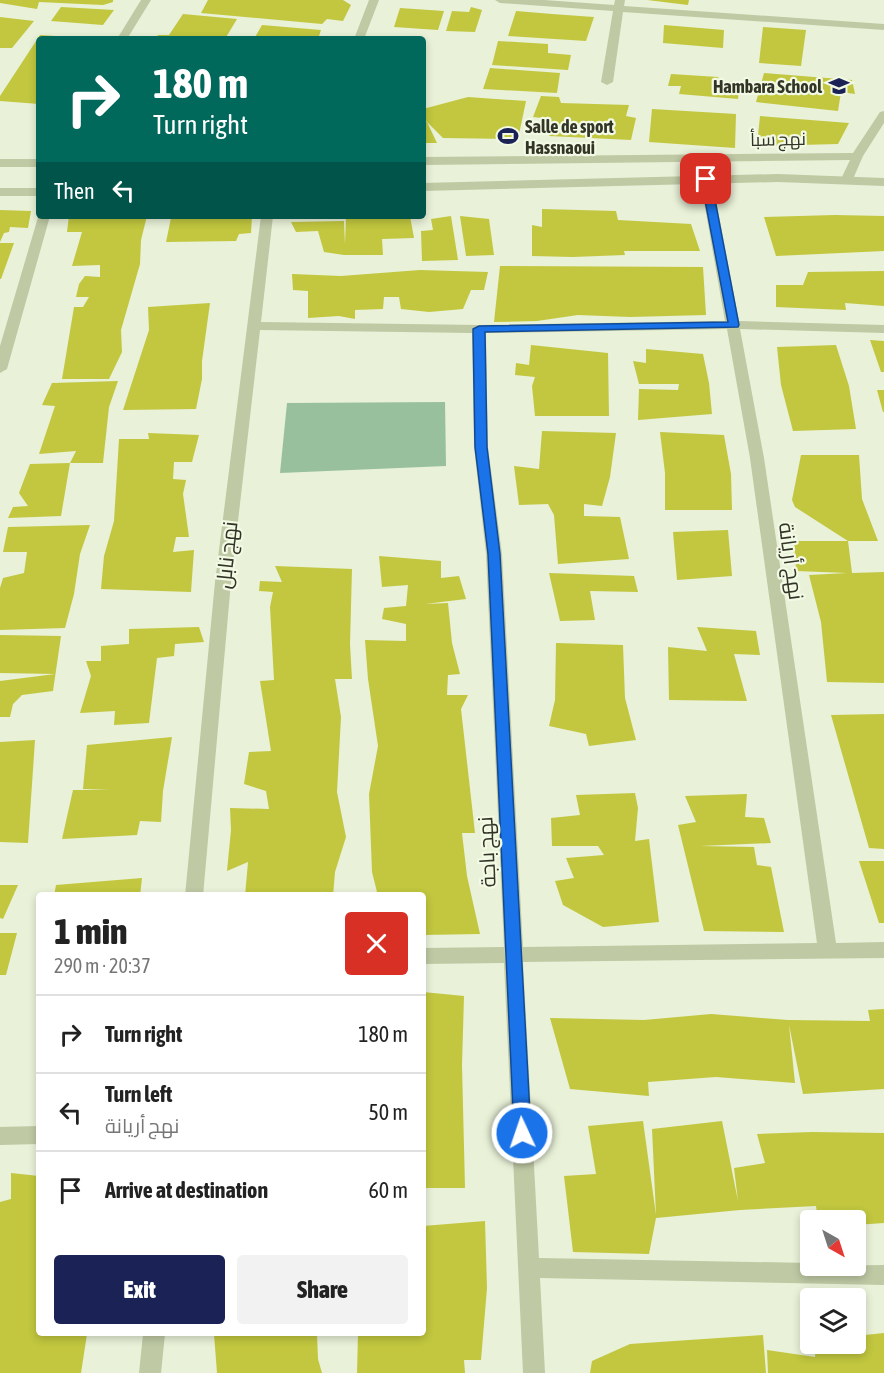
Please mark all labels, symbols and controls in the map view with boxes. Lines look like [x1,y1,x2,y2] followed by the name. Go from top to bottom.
[153,59,248,107] text: 180 m
[54,60,132,138] icon: right
[827,74,851,98] school or university icon: Hambara School
[713,76,822,97] place label: Hambara School
[153,109,248,140] text: Turn right
[525,116,615,158] place label: Salle de sport Hassnaoui
[496,124,520,148] sports icon: Salle de sport Hassnaoui
[750,128,806,152] street label: نهج سبأ
[680,153,731,204] pin
[689,162,722,195] icon: arrive
[107,174,140,207] icon: left
[54,178,95,204] text: Then
[211,520,244,590] street label: نهج نابل
[772,521,809,602] street label: نهج أريانة
[472,816,503,888] street label: نهج باجة
[54,910,128,952] text: 1 min
[345,912,408,975] button: close
[54,954,151,977] text: 290 m · 20:37
[54,1018,87,1051] icon: right
[105,1021,182,1047] text: Turn right
[358,1021,408,1047] text: 180 m
[105,1081,172,1107] text: Turn left
[54,1096,87,1129] icon: left
[368,1099,408,1125] text: 50 m
[490,1101,554,1165] position arrow
[105,1114,179,1137] text: نهج أريانة
[54,1174,87,1207] icon: arrive
[105,1177,268,1203] text: Arrive at destination
[368,1177,408,1203] text: 60 m
[800,1210,866,1276] north arrow
[800,1210,866,1354] map controls
[54,1255,225,1324] button: Exit
[237,1255,408,1324] button: Share
[800,1288,866,1354] button: layers

